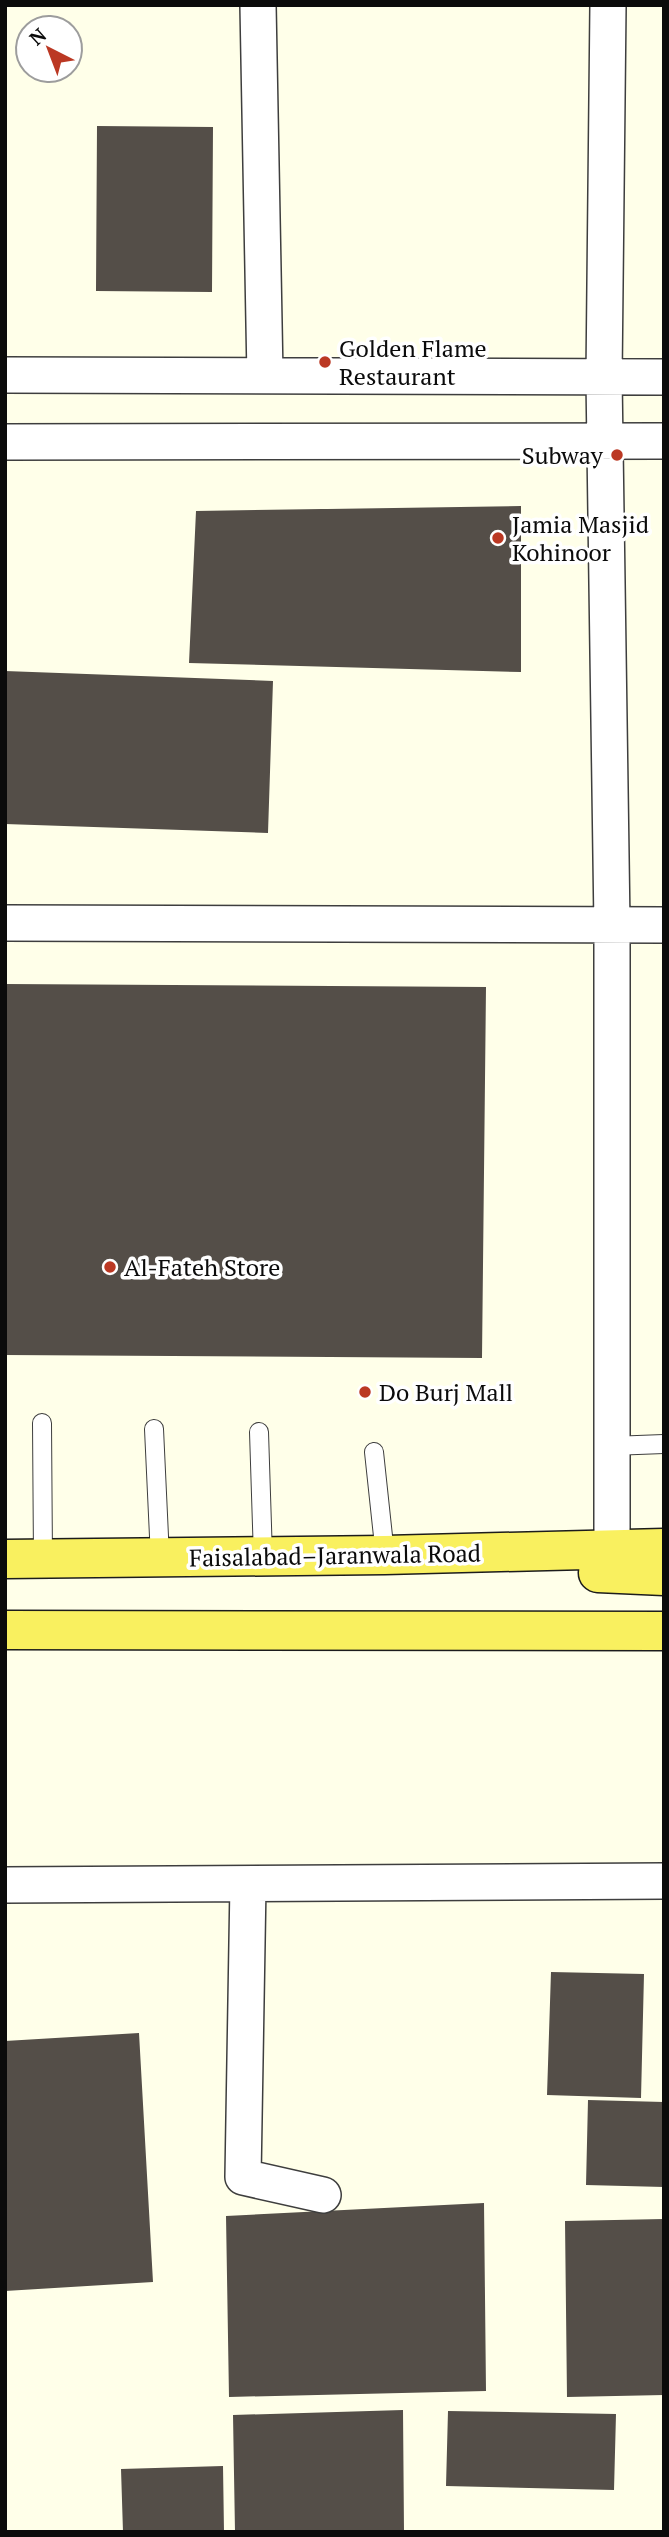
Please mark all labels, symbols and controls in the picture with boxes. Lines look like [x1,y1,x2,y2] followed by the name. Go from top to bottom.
[14,14,84,84] north arrow
[24,21,51,50] text: N
[339,332,487,392] place label: Golden Flame Restaurant
[317,354,333,370] marker: Golden Flame Restaurant
[522,439,604,471] place label: Subway
[609,447,625,463] marker: Subway
[512,508,649,568] place label: Jamia Masjid Kohinoor
[490,530,506,546] marker: Jamia Masjid Kohinoor
[124,1251,280,1283] place label: Al-Fateh Store
[102,1259,118,1275] marker: Al-Fateh Store
[379,1376,513,1408] place label: Do Burj Mall
[357,1384,373,1400] marker: Do Burj Mall
[189,1536,481,1574] street label: Faisalabad–Jaranwala Road

